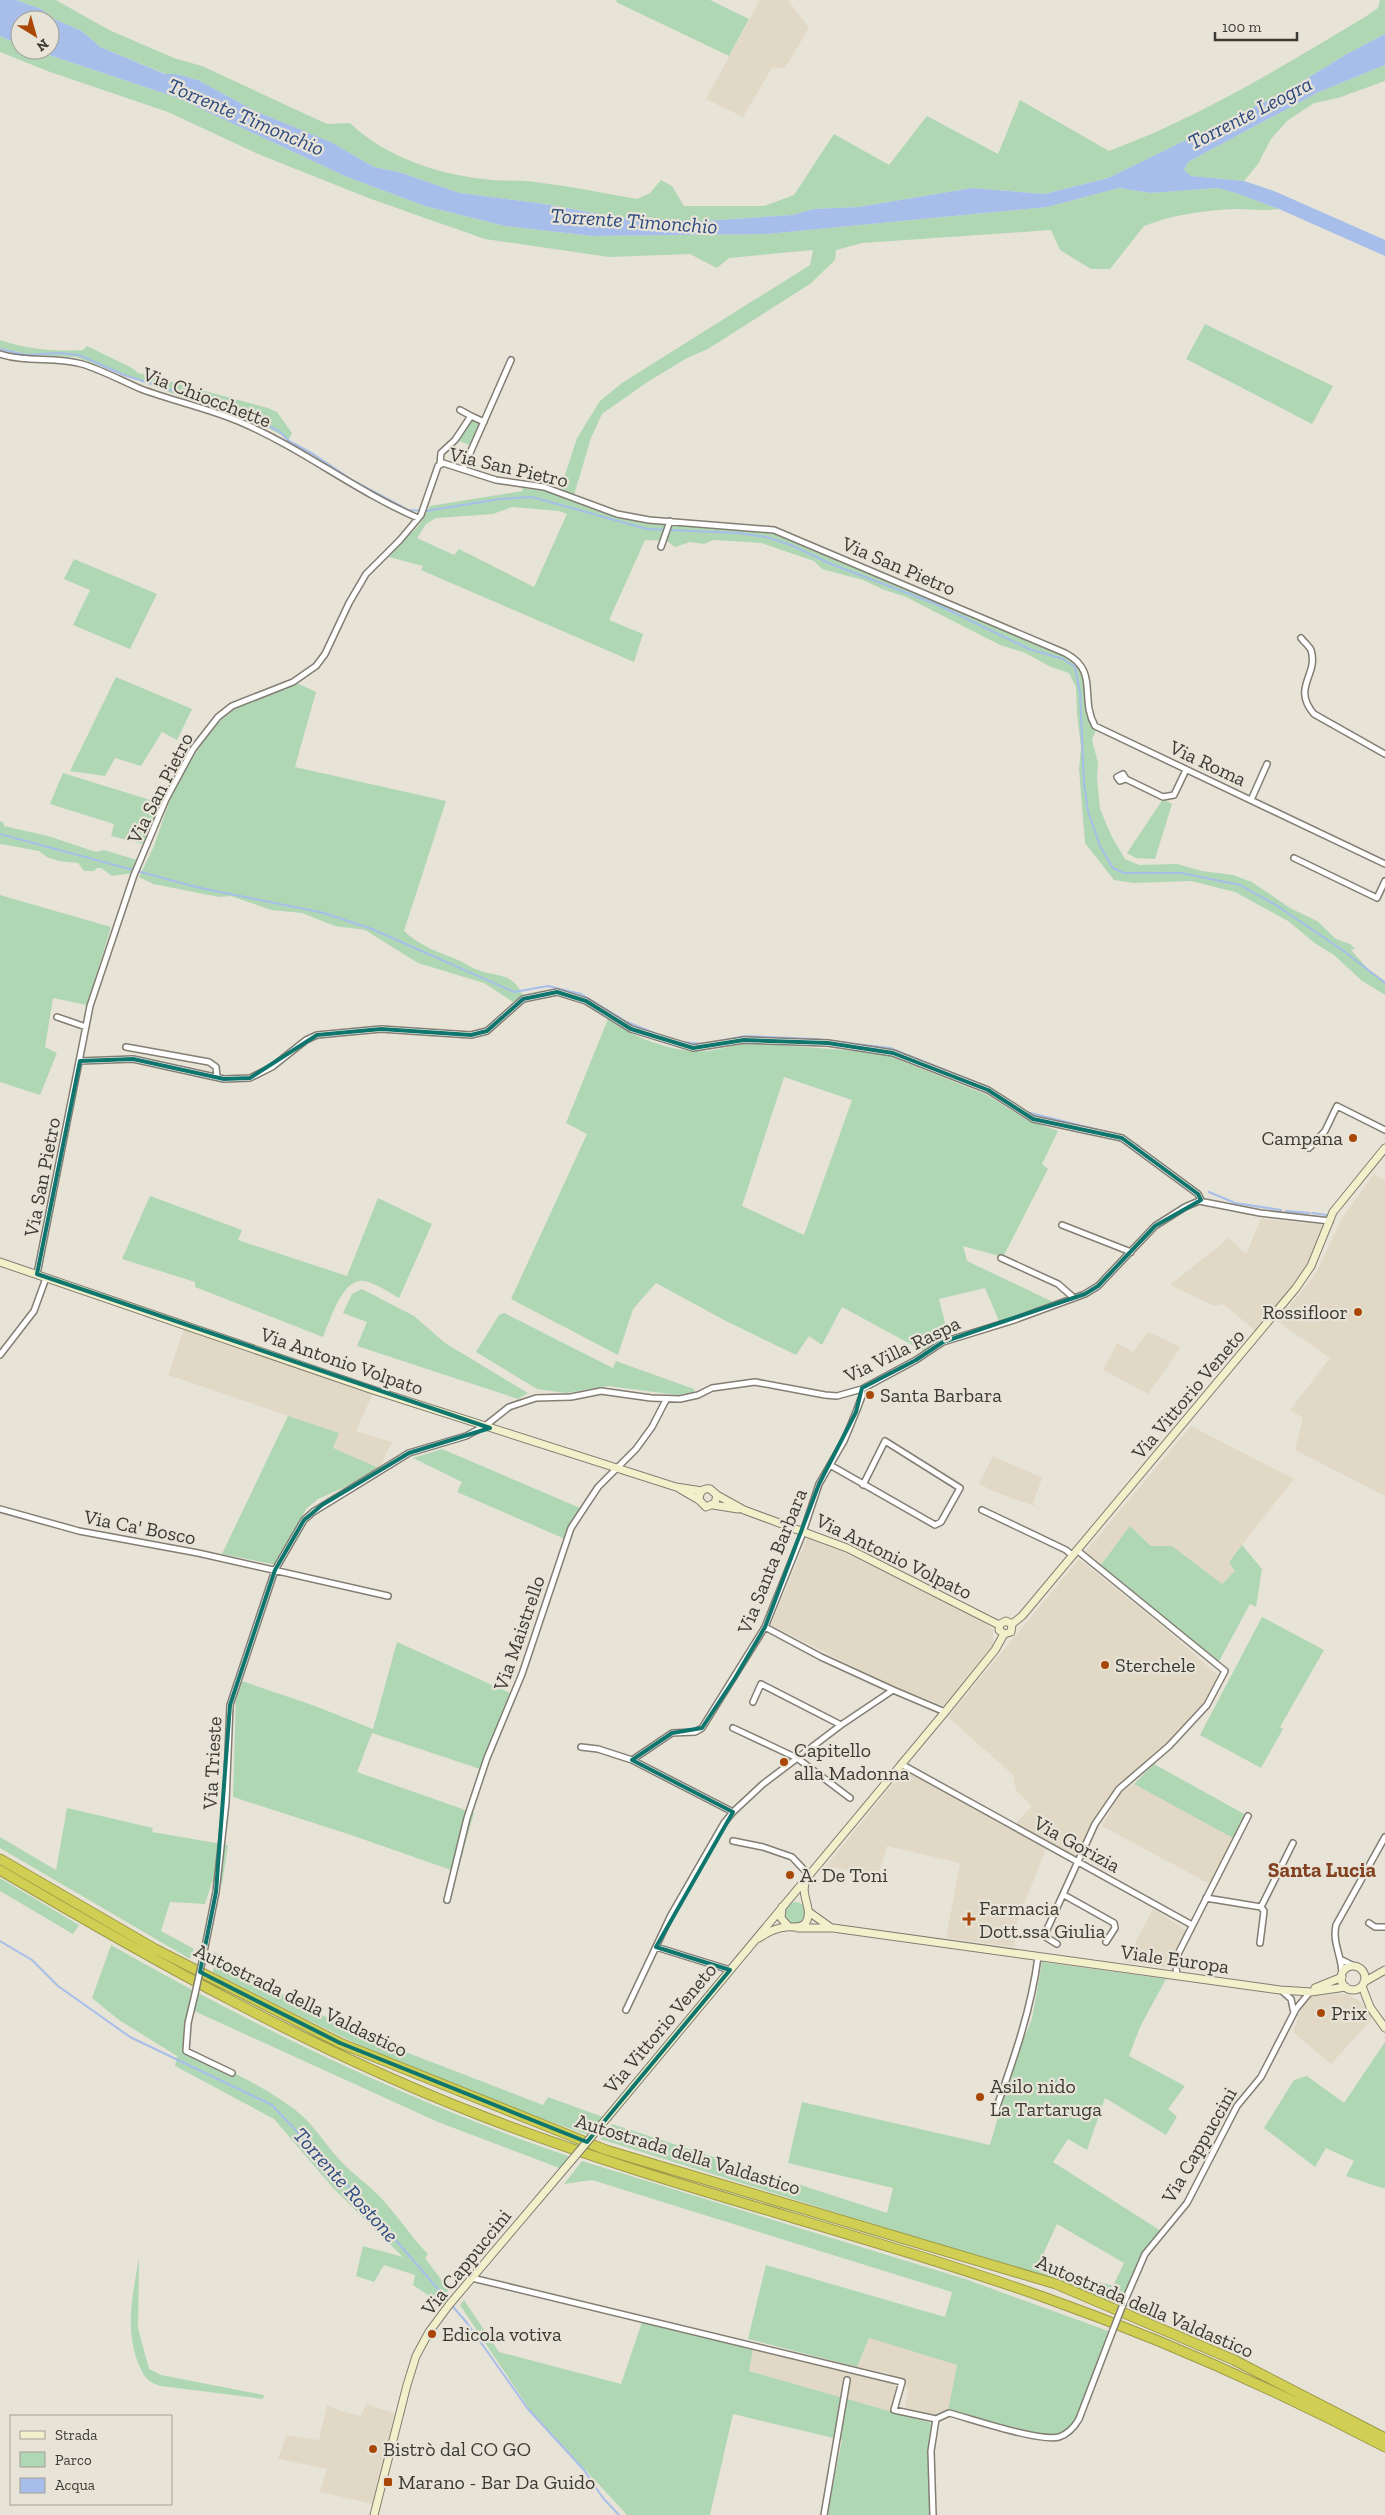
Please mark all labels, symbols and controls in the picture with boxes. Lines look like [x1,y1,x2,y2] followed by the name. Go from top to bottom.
[10,10,60,60] north arrow
[1215,10,1298,42] scale bar
[1222,18,1261,36] text: 100 m
[33,35,52,55] text: N
[1184,71,1316,155] water label: Torrente Leogra
[164,72,328,161] water label: Torrente Timonchio
[550,202,718,239] water label: Torrente Timonchio
[138,361,275,433] street label: Via Chiocchette
[446,441,571,492] street label: Via San Pietro
[838,531,959,601] street label: Via San Pietro
[121,729,198,848] street label: Via San Pietro
[1165,734,1250,791] street label: Via Roma
[18,1115,65,1240] street label: Via San Pietro
[1261,1126,1343,1150] place label: Campana
[1347,1132,1359,1144] marker: Campana
[1262,1300,1348,1324] place label: Rossifloor
[1352,1306,1364,1318] marker: Rossifloor
[839,1310,964,1388] street label: Via Villa Raspa
[256,1322,427,1400] street label: Via Antonio Volpato
[1126,1324,1249,1465] street label: Via Vittorio Veneto
[880,1383,1002,1407] place label: Santa Barbara
[864,1389,876,1401] marker: Santa Barbara
[732,1485,812,1638] street label: Via Santa Barbara
[81,1504,198,1550] street label: Via Ca' Bosco
[811,1507,976,1604] street label: Via Antonio Volpato
[488,1572,550,1695] street label: Via Maistrello
[1115,1653,1195,1677] place label: Sterchele
[1099,1659,1111,1671] marker: Sterchele
[198,1716,226,1811] street label: Via Trieste
[794,1738,910,1785] place label: Capitello alla Madonna
[778,1756,790,1768] marker: Capitello alla Madonna
[1029,1810,1125,1878] street label: Via Gorizia
[1268,1857,1377,1882] district label: Santa Lucia
[800,1863,888,1887] place label: A. De Toni
[784,1869,796,1881] marker: A. De Toni
[979,1896,1106,1943] place label: Farmacia Dott.ssa Giulia
[963,1913,975,1925] marker: Farmacia Dott.ssa Giulia
[191,1938,411,2062] street label: Autostrada della Valdastico
[1118,1939,1231,1979] street label: Viale Europa
[598,1958,721,2099] street label: Via Vittorio Veneto
[1331,2001,1367,2025] place label: Prix
[1315,2007,1327,2019] marker: Prix
[990,2074,1102,2121] place label: Asilo nido La Tartaruga
[1156,2083,1242,2208] street label: Via Cappuccini
[974,2091,986,2103] marker: Asilo nido La Tartaruga
[573,2108,803,2200] street label: Autostrada della Valdastico
[288,2122,404,2247] water label: Torrente Rostone
[415,2204,516,2321] street label: Via Cappuccini
[1033,2249,1257,2363] street label: Autostrada della Valdastico
[442,2322,562,2346] place label: Edicola votiva
[426,2328,438,2340] marker: Edicola votiva
[10,2415,172,2505] legend
[55,2426,98,2444] text: Strada
[383,2437,531,2461] place label: Bistrò dal CO GO
[367,2443,379,2455] marker: Bistrò dal CO GO
[55,2451,92,2469] text: Parco
[398,2470,595,2494] place label: Marano - Bar Da Guido
[55,2476,95,2494] text: Acqua
[382,2476,394,2488] marker: Marano - Bar Da Guido

